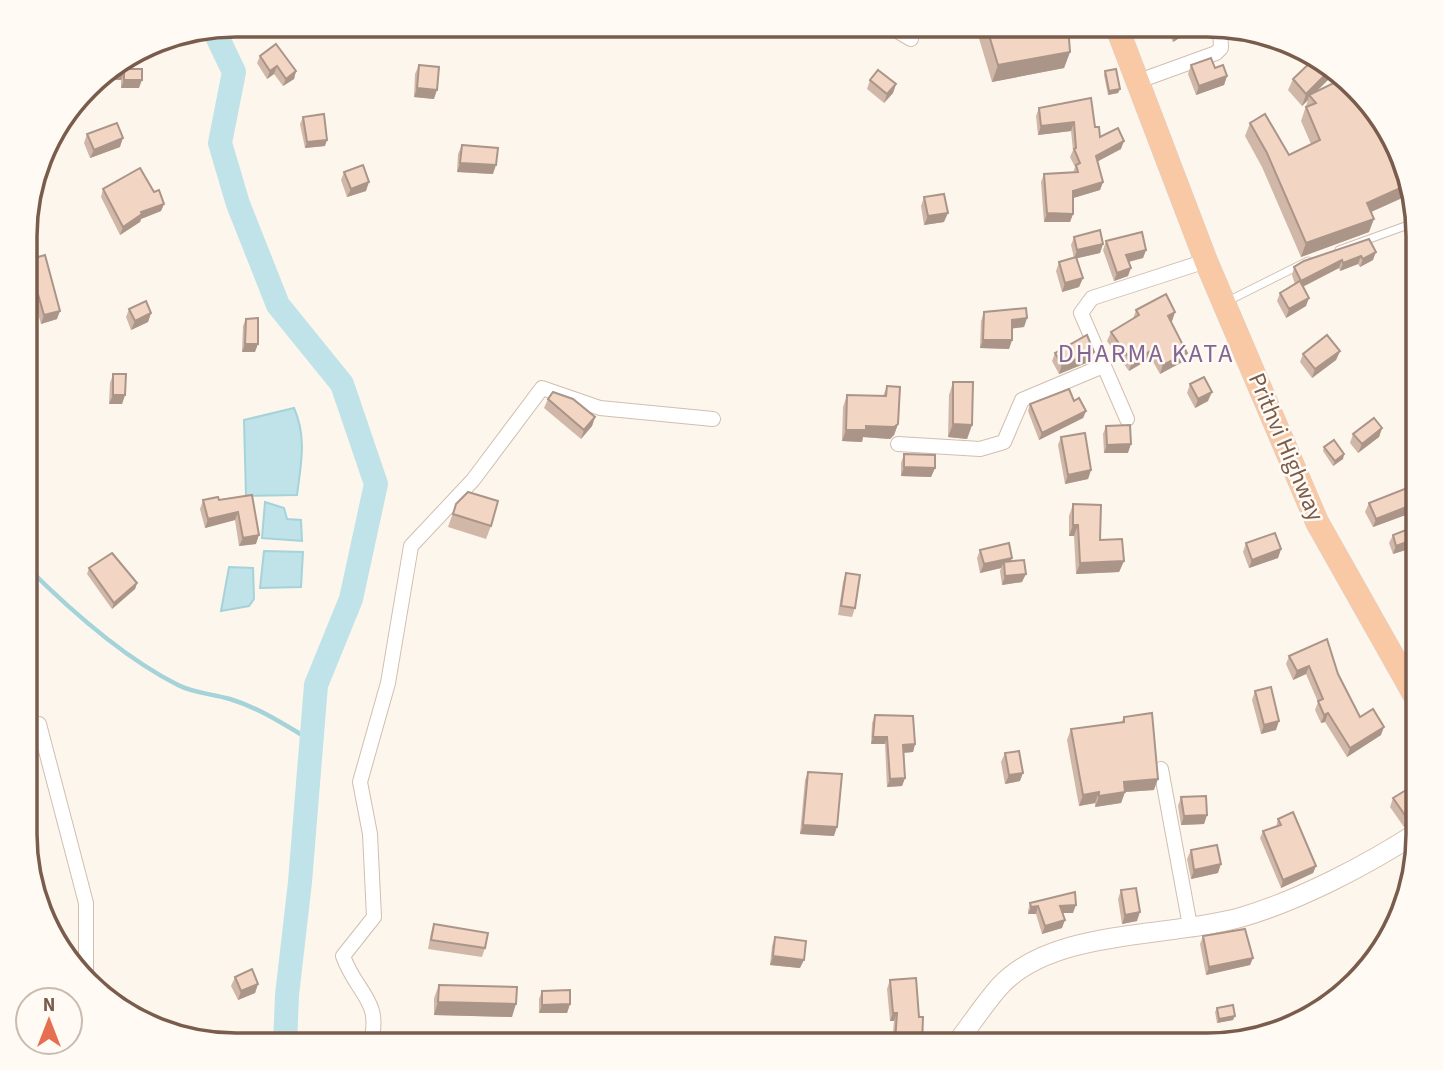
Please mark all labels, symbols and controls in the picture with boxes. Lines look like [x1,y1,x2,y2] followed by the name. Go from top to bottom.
[1058,335,1234,372] district label: DHARMA KATA
[1239,367,1333,527] street label: Prithvi Highway
[14,986,84,1056] north arrow
[43,992,55,1019] text: N

